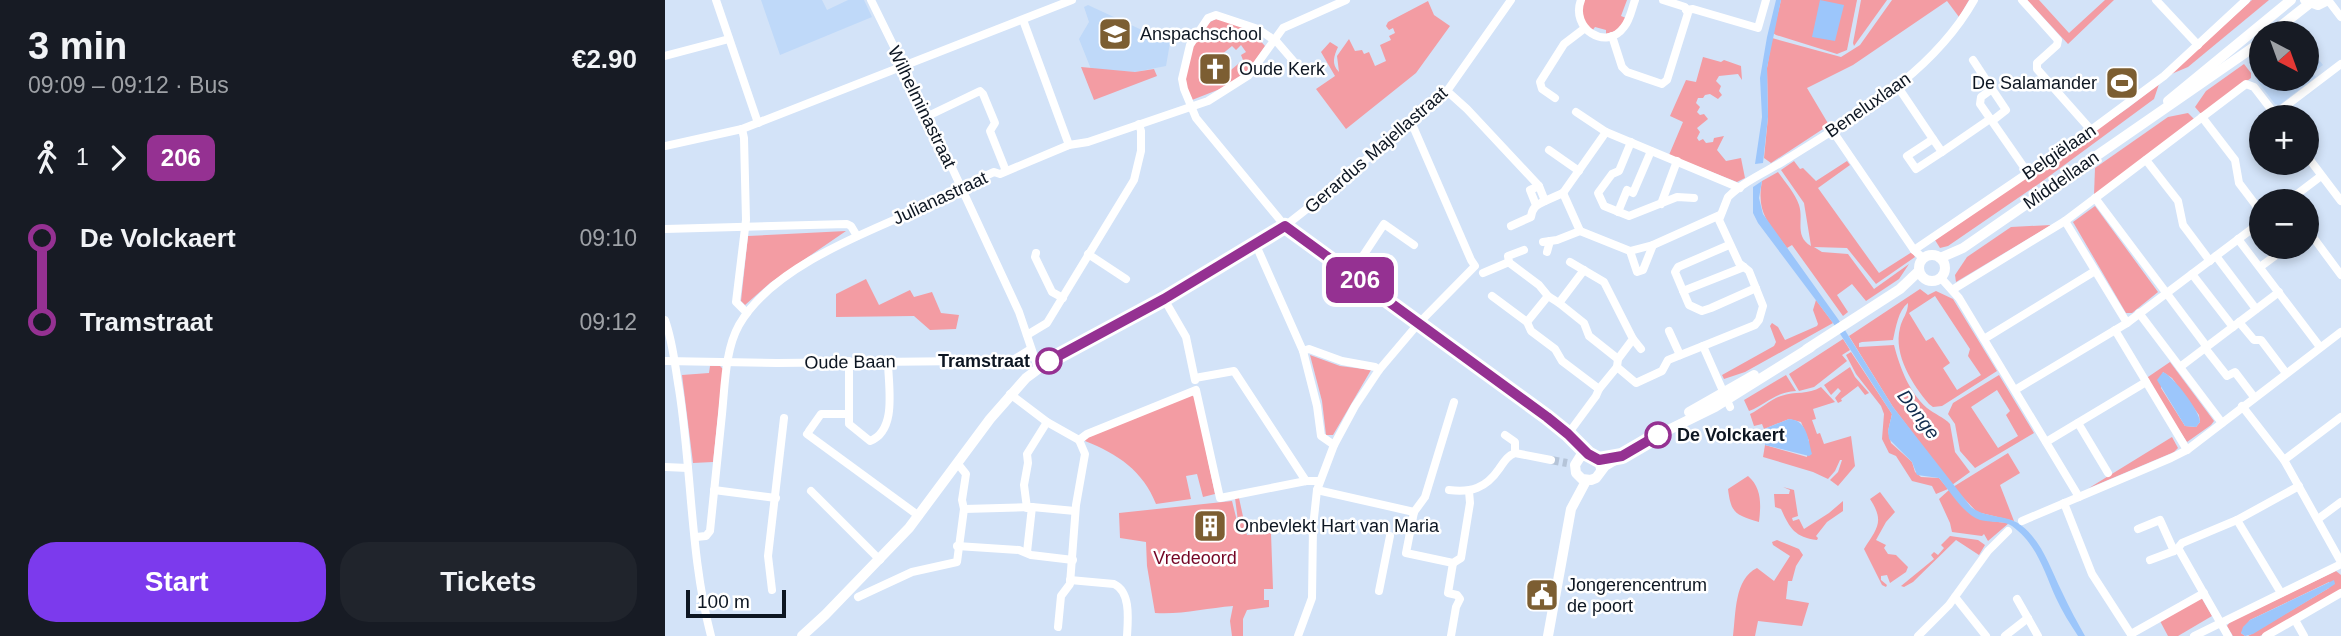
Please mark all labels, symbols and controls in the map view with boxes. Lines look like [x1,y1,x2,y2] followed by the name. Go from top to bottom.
[1096,15,1134,53] school or university icon: Anspachschool
[2249,21,2319,91] north arrow
[2249,21,2319,259] map controls
[1140,24,1262,44] place label: Anspachschool
[28,25,127,67] text: 3 min
[884,43,960,171] street label: Wilhelminastraat
[572,44,637,74] text: €2.90
[1196,50,1234,88] church icon: Oude Kerk
[1239,59,1326,79] place label: Oude Kerk
[2103,64,2141,102] sports icon: De Salamander
[1822,68,1914,142] street label: Beneluxlaan
[28,72,229,98] text: 09:09 – 09:12 · Bus
[1972,73,2097,93] place label: De Salamander
[1301,83,1451,217] street label: Gerardus Majellastraat
[2249,105,2319,175] button: +
[2019,120,2099,184] street label: Belgiëlaan
[28,139,66,177] icon: walk
[99,139,137,177] icon: forward
[76,144,89,170] text: 1
[161,144,201,171] text: 206
[2020,147,2102,213] street label: Middellaan
[890,167,990,229] street label: Julianastraat
[2249,189,2319,259] button: −
[80,223,236,253] text: De Volckaert
[579,225,637,251] text: 09:10
[1320,257,1400,303] line badge: 206
[1340,266,1380,293] text: 206
[80,307,213,337] text: Tramstraat
[579,309,637,335] text: 09:12
[1036,348,1062,374] marker: Tramstraat
[804,351,896,373] street label: Oude Baan
[938,351,1030,371] place label: Tramstraat
[1893,386,1944,443] water label: Donge
[1645,422,1671,448] marker: De Volckaert
[1677,425,1785,445] place label: De Volckaert
[1191,507,1229,545] building icon: Onbevlekt Hart van Maria
[1235,516,1440,536] place label: Onbevlekt Hart van Maria
[28,542,326,622] button: Start
[340,542,637,622] button: Tickets
[1153,548,1237,568] park label: Vredeoord
[1567,575,1707,616] place label: Jongerencentrum de poort
[1523,576,1561,614] public building icon: Jongerencentrum de poort
[686,587,786,619] scale bar
[697,591,750,612] text: 100 m

